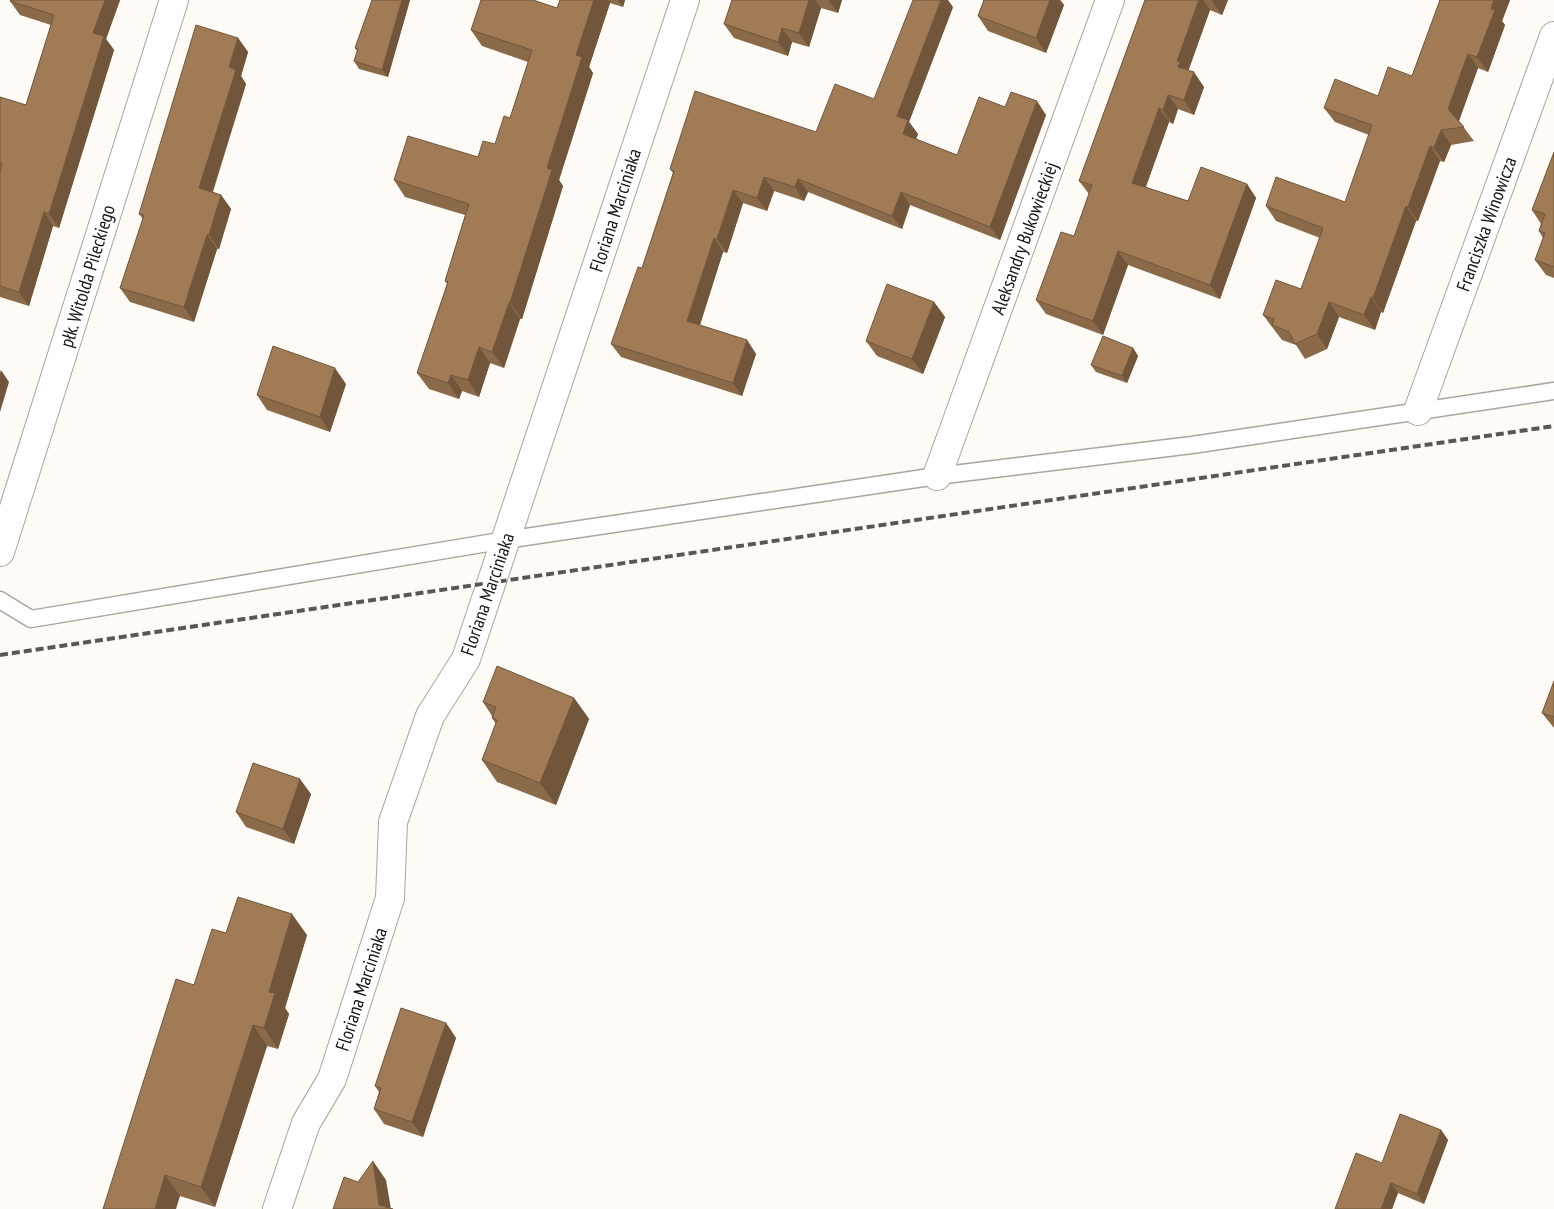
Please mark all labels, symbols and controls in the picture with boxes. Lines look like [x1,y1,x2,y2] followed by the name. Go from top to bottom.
[584,145,646,275] street label: Floriana Marciniaka
[1451,153,1521,295] street label: Franciszka Winowicza
[985,158,1063,318] street label: Aleksandry Bukowieckiej
[54,202,120,350] street label: płk. Witolda Pileckiego
[455,529,519,659] street label: Floriana Marciniaka
[330,924,392,1054] street label: Floriana Marciniaka

